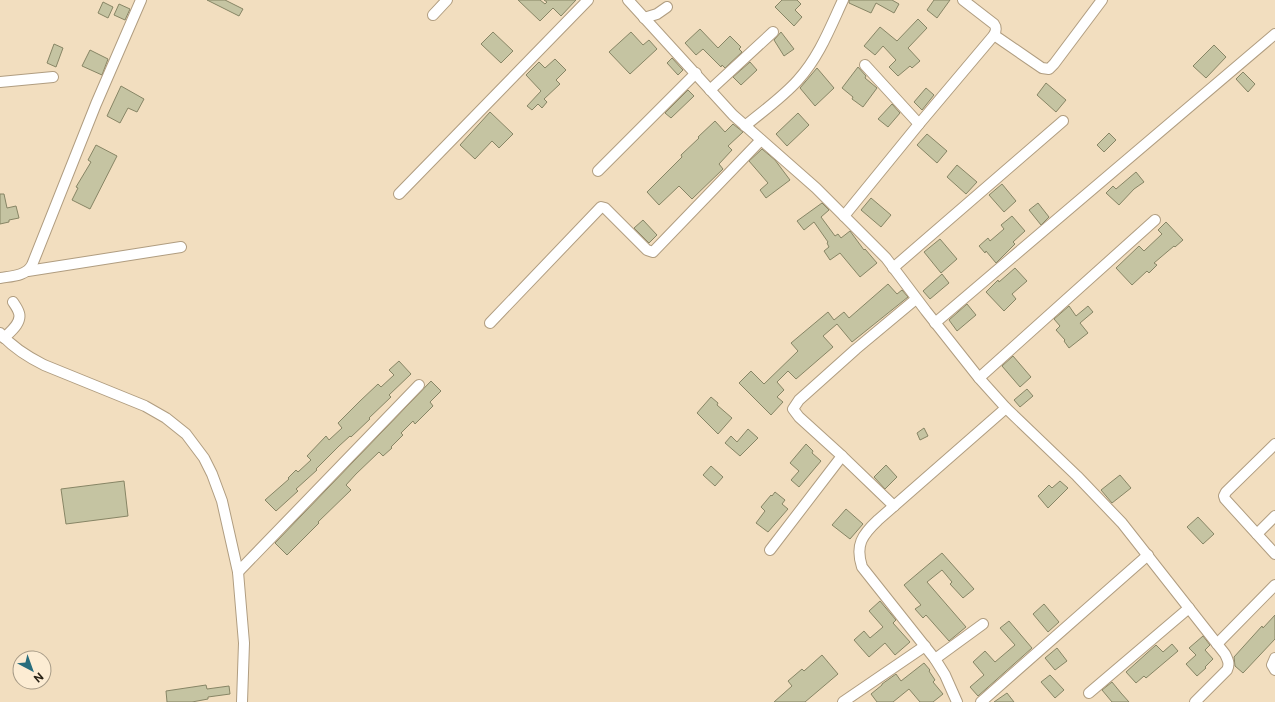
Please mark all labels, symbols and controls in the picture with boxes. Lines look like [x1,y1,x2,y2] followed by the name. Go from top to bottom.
[12,650,52,690] north arrow
[31,670,46,685] text: N

